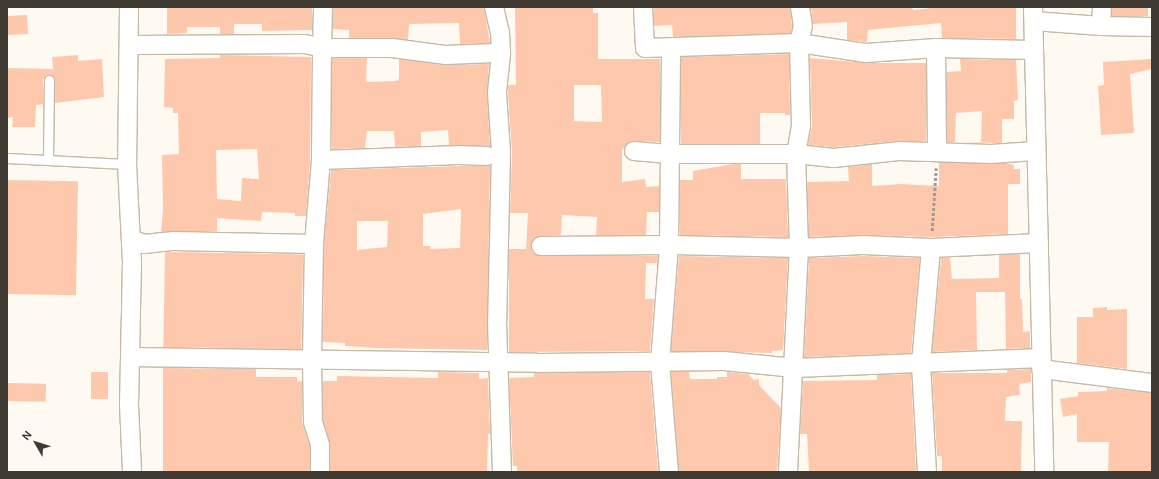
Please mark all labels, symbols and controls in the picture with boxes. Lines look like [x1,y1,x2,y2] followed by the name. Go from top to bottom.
[16,423,56,463] north arrow
[19,428,35,443] text: N

